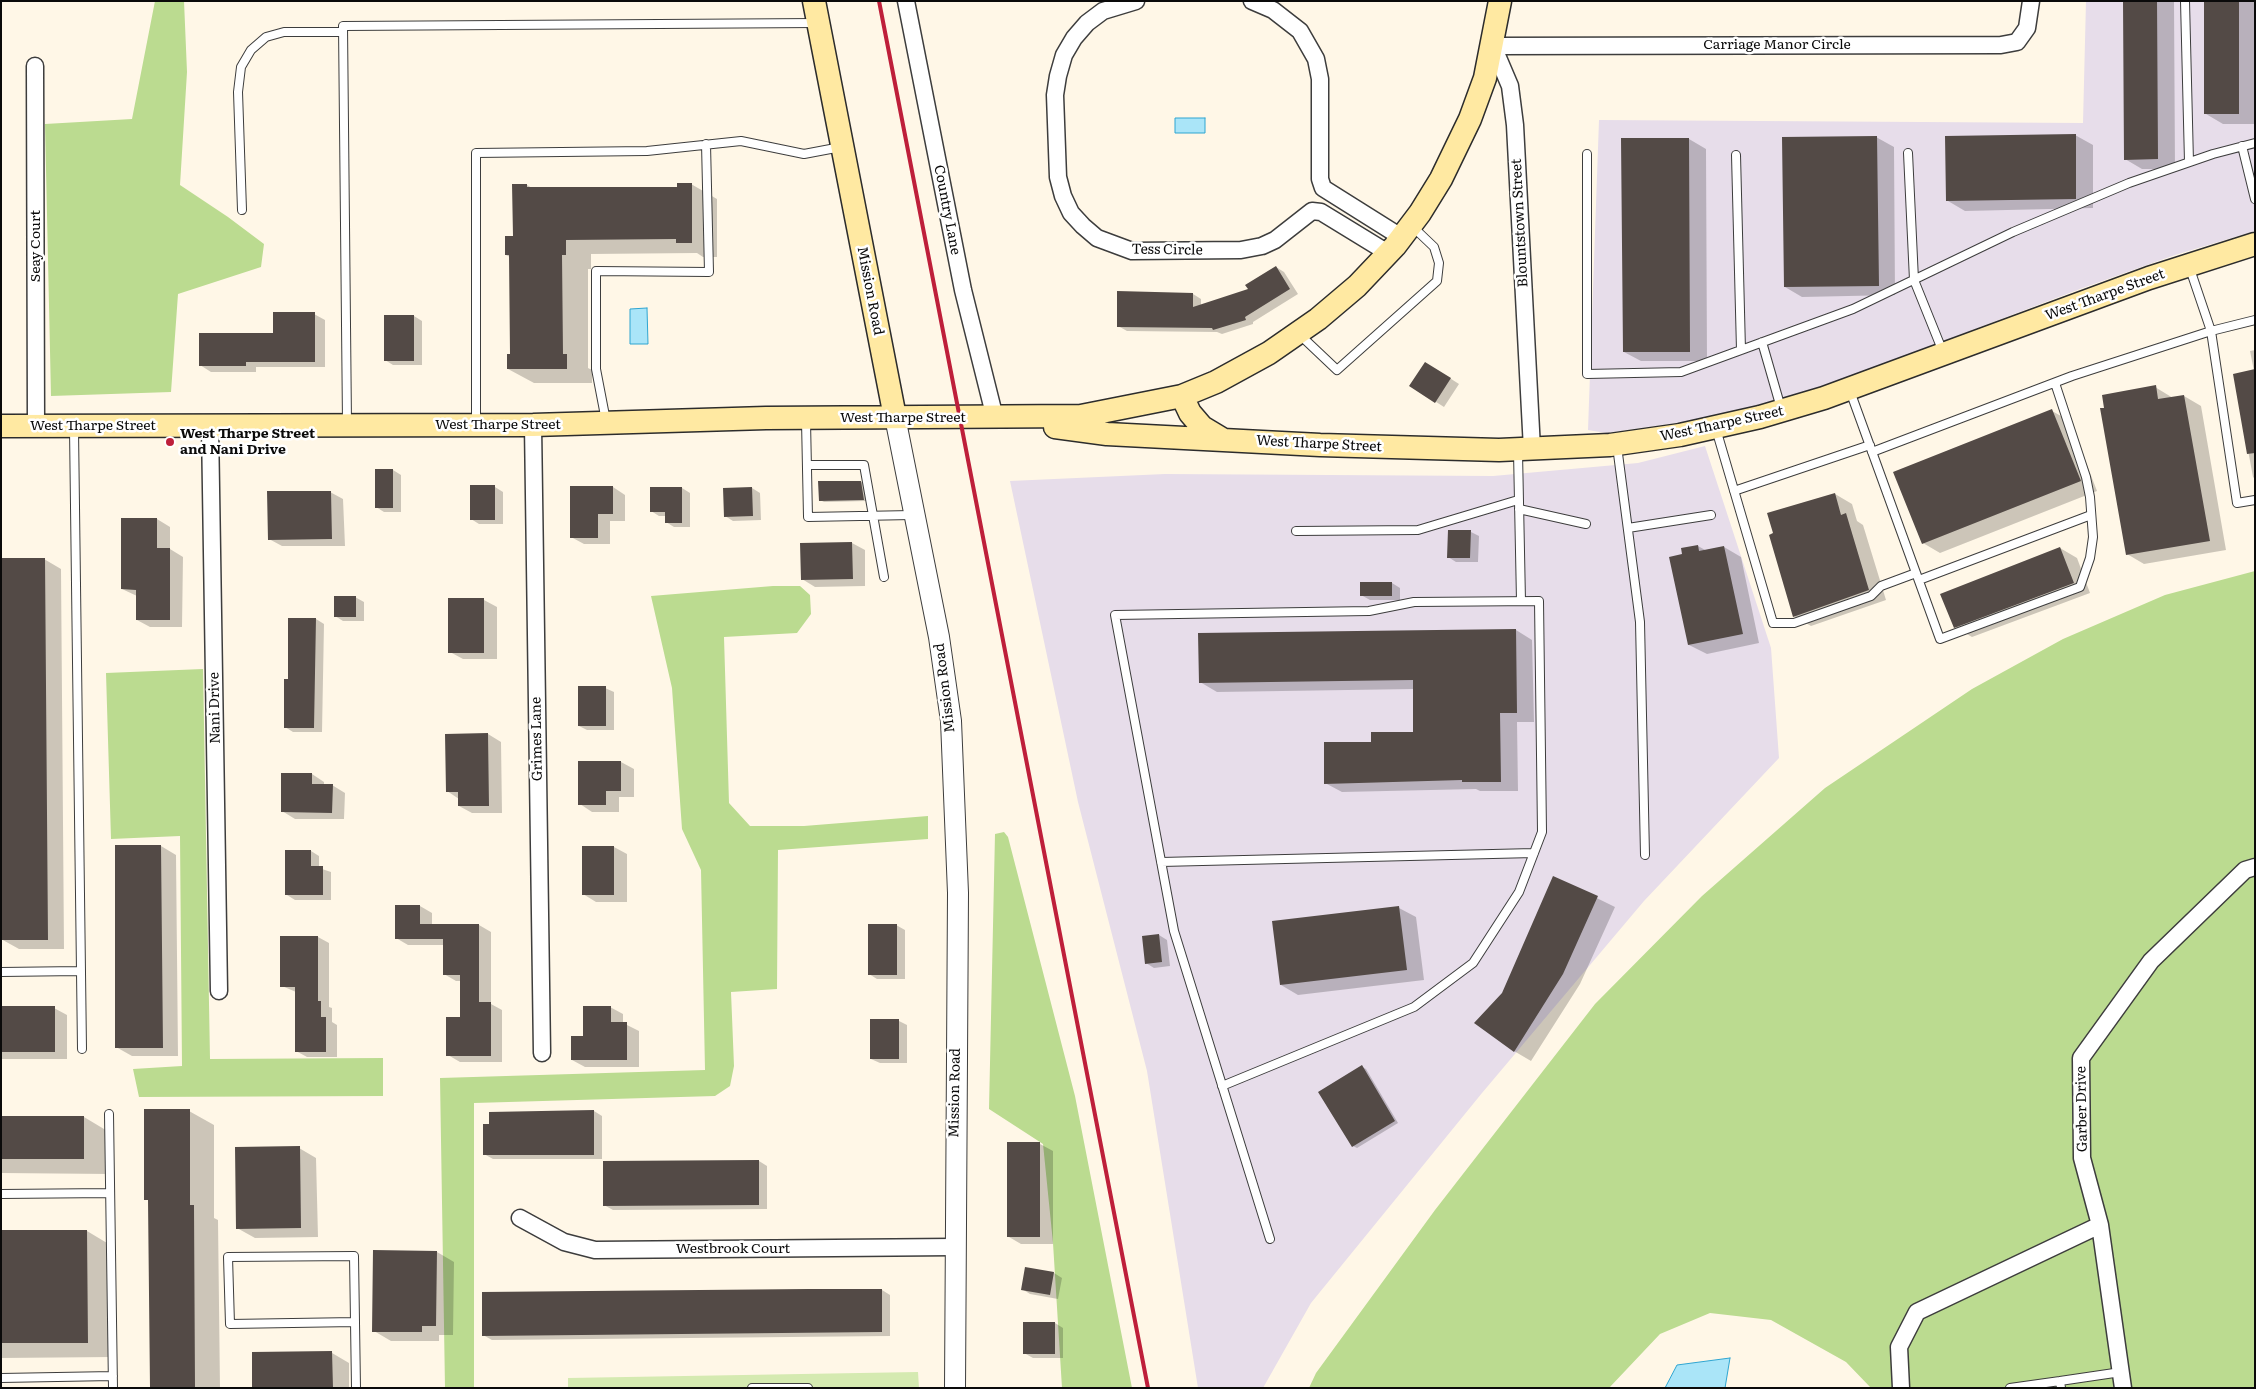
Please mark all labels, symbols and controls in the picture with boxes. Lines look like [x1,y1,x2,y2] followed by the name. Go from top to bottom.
[1703,37,1851,53] street label: Carriage Manor Circle
[1508,158,1532,288] street label: Blountstown Street
[930,164,964,256] street label: Country Lane
[28,210,44,282] street label: Seay Court
[1131,241,1203,259] street label: Tess Circle
[853,245,887,337] street label: Mission Road
[2043,266,2167,324] street label: West Tharpe Street
[1659,403,1785,445] street label: West Tharpe Street
[840,410,966,426] street label: West Tharpe Street
[435,417,561,433] street label: West Tharpe Street
[30,418,156,434] street label: West Tharpe Street
[180,426,315,458] place label: West Tharpe Street and Nani Drive
[1256,432,1382,456] street label: West Tharpe Street
[164,436,176,448] marker: West Tharpe Street and Nani Drive
[931,642,959,734] street label: Mission Road
[206,672,224,744] street label: Nani Drive
[528,697,546,781] street label: Grimes Lane
[946,1048,964,1138] street label: Mission Road
[2073,1066,2091,1152] street label: Garber Drive
[676,1241,790,1257] street label: Westbrook Court

